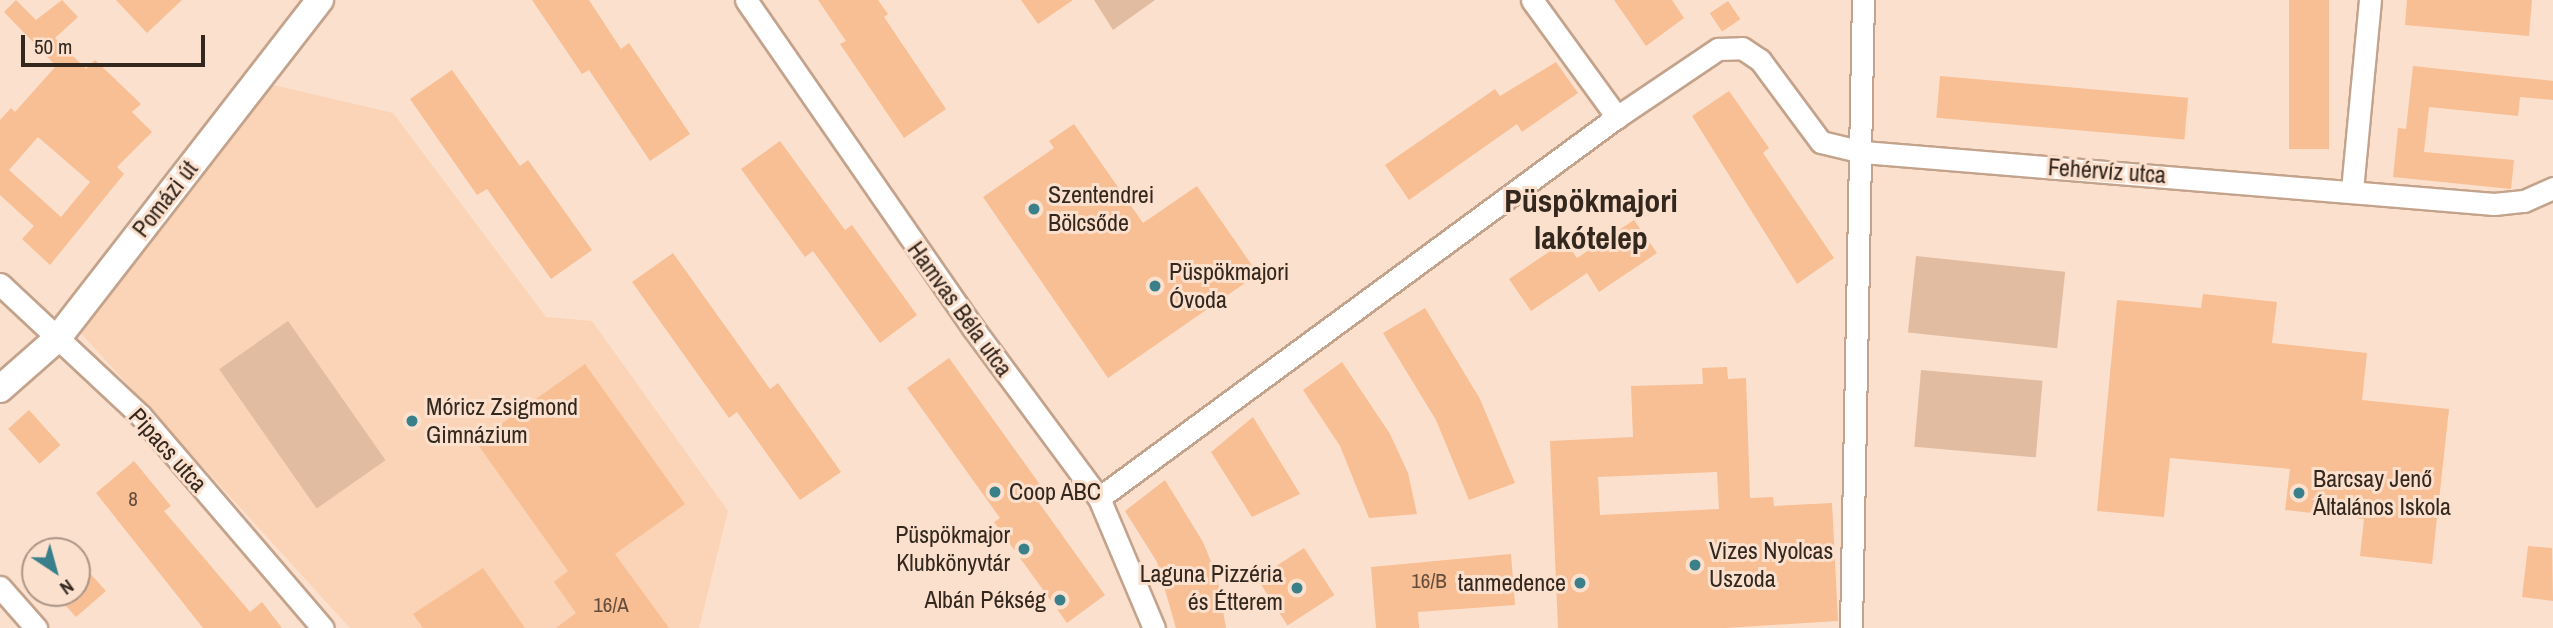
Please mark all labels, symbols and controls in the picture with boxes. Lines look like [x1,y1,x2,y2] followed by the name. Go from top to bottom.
[24,21,208,65] scale bar
[34,32,72,61] text: 50 m
[2047,153,2167,189] street label: Fehérvíz utca
[126,155,204,243] street label: Pomázi út
[1048,181,1154,237] place label: Szentendrei Bölcsőde
[1504,183,1678,258] district label: Püspökmajori lakótelep
[1026,201,1042,217] marker: Szentendrei Bölcsőde
[901,236,1019,382] street label: Hamvas Béla utca
[1169,258,1289,314] place label: Püspökmajori Óvoda
[1147,278,1163,294] marker: Püspökmajori Óvoda
[426,393,578,449] place label: Móricz Zsigmond Gimnázium
[123,402,213,498] street label: Pipacs utca
[404,413,420,429] marker: Móricz Zsigmond Gimnázium
[2313,465,2451,521] place label: Barcsay Jenő Általános Iskola
[1009,478,1102,506] place label: Coop ABC
[987,484,1003,500] marker: Coop ABC
[2291,485,2307,501] marker: Barcsay Jenő Általános Iskola
[128,486,138,512] house number: 8
[895,521,1010,577] place label: Püspökmajor Klubkönyvtár
[21,537,91,607] north arrow
[1709,537,1833,593] place label: Vizes Nyolcas Uszoda
[1016,541,1032,557] marker: Püspökmajor Klubkönyvtár
[1687,557,1703,573] marker: Vizes Nyolcas Uszoda
[1140,560,1283,616] place label: Laguna Pizzéria és Étterem
[1411,568,1447,594] house number: 16/B
[1458,569,1566,597] place label: tanmedence
[55,574,79,601] text: N
[1572,575,1588,591] marker: tanmedence
[1289,580,1305,596] marker: Laguna Pizzéria és Étterem
[925,586,1046,614] place label: Albán Pékség
[593,592,629,618] house number: 16/A
[1052,592,1068,608] marker: Albán Pékség

